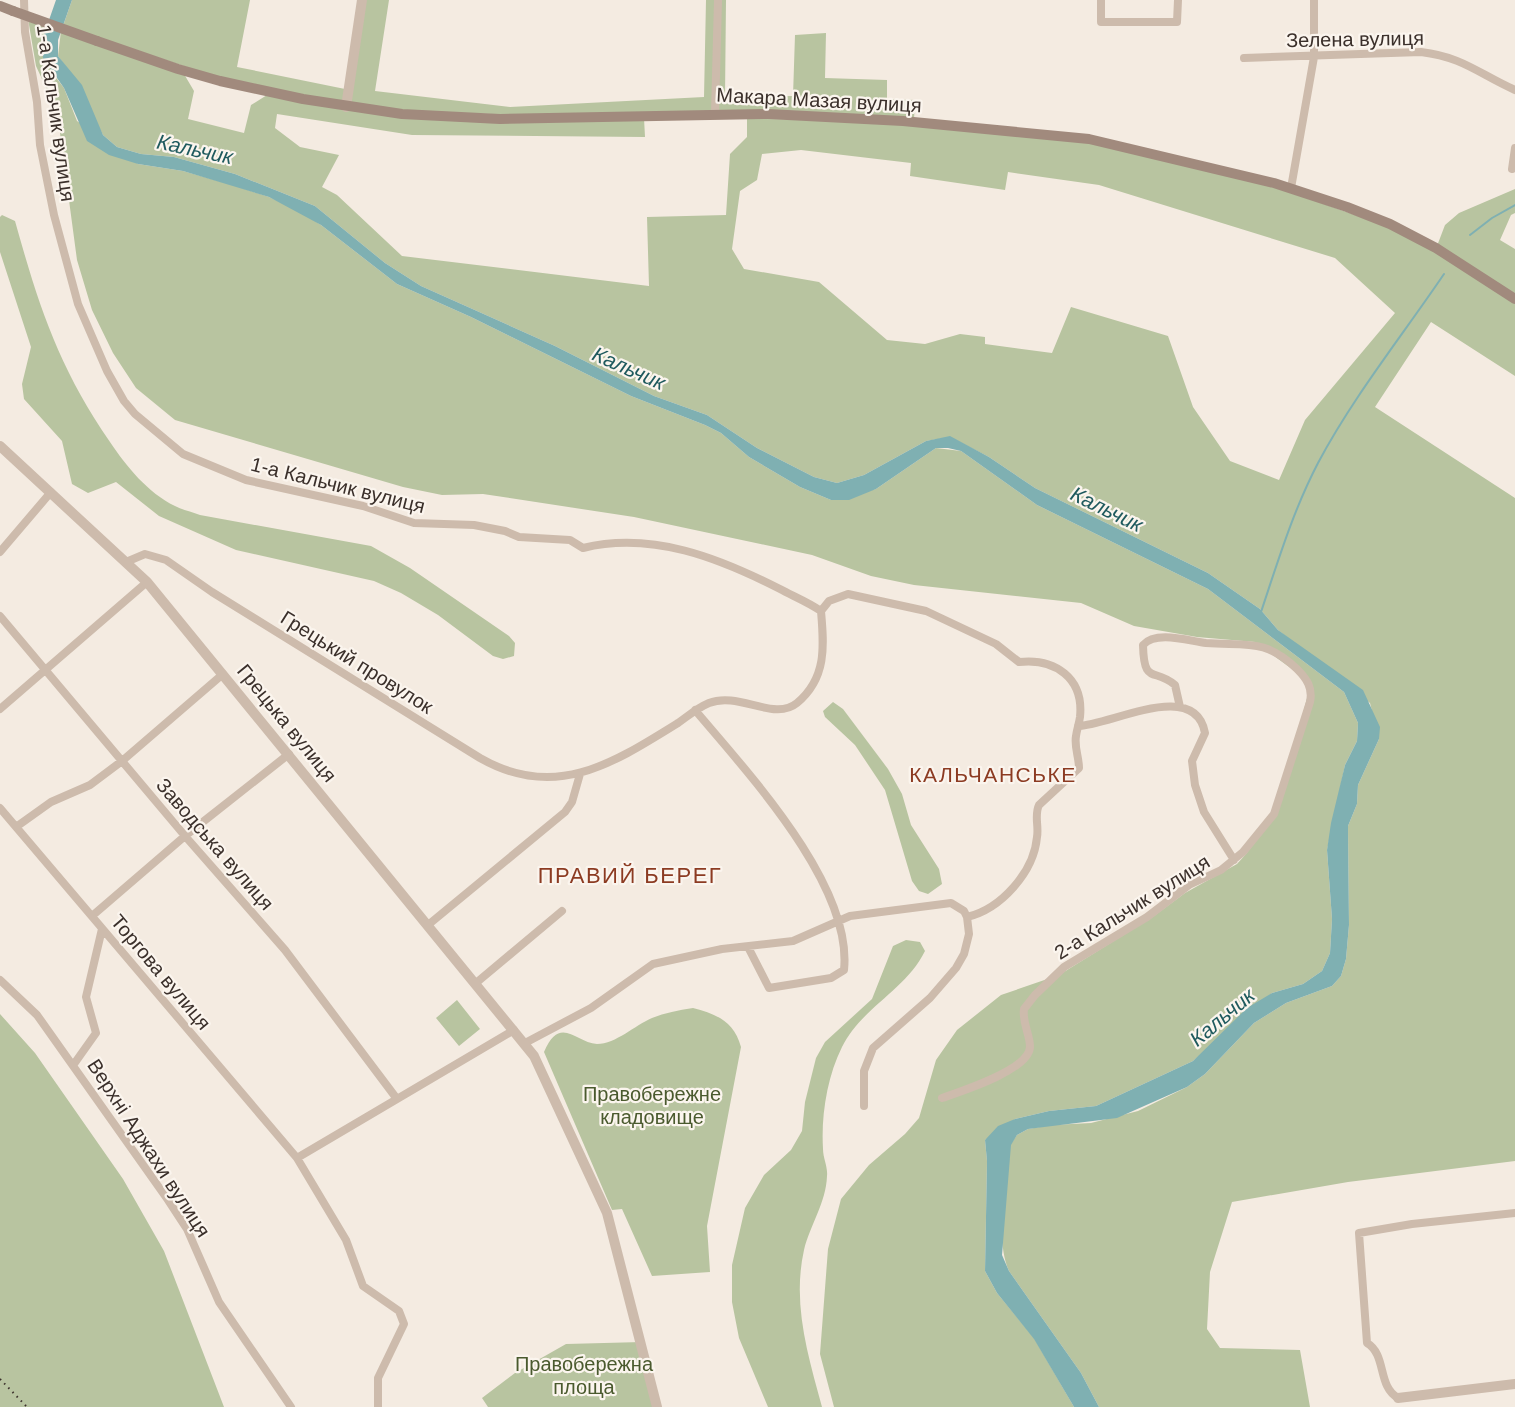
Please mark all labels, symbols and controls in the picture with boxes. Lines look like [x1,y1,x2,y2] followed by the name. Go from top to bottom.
[33,23,79,203] street label: 1-а Кальчик вулиця
[1286,27,1424,51] street label: Зелена вулиця
[716,84,922,116] street label: Макара Мазая вулиця
[155,130,236,169] water label: Кальчик
[589,342,670,395] water label: Кальчик
[249,453,427,517] street label: 1-а Кальчик вулиця
[1067,482,1148,537] water label: Кальчик
[277,606,437,718] street label: Грецький провулок
[233,660,341,786] street label: Грецька вулиця
[909,763,1077,786] district label: КАЛЬЧАНСЬКЕ
[152,774,278,914] street label: Заводська вулиця
[1050,850,1214,964] street label: 2-а Кальчик вулиця
[538,863,722,888] district label: ПРАВИЙ БЕРЕГ
[107,910,215,1034] street label: Торгова вулиця
[1185,983,1260,1051] water label: Кальчик
[83,1055,215,1241] street label: Верхні Аджахи вулиця
[583,1083,721,1128] park label: Правобережне кладовище
[515,1353,654,1398] park label: Правобережна площа

